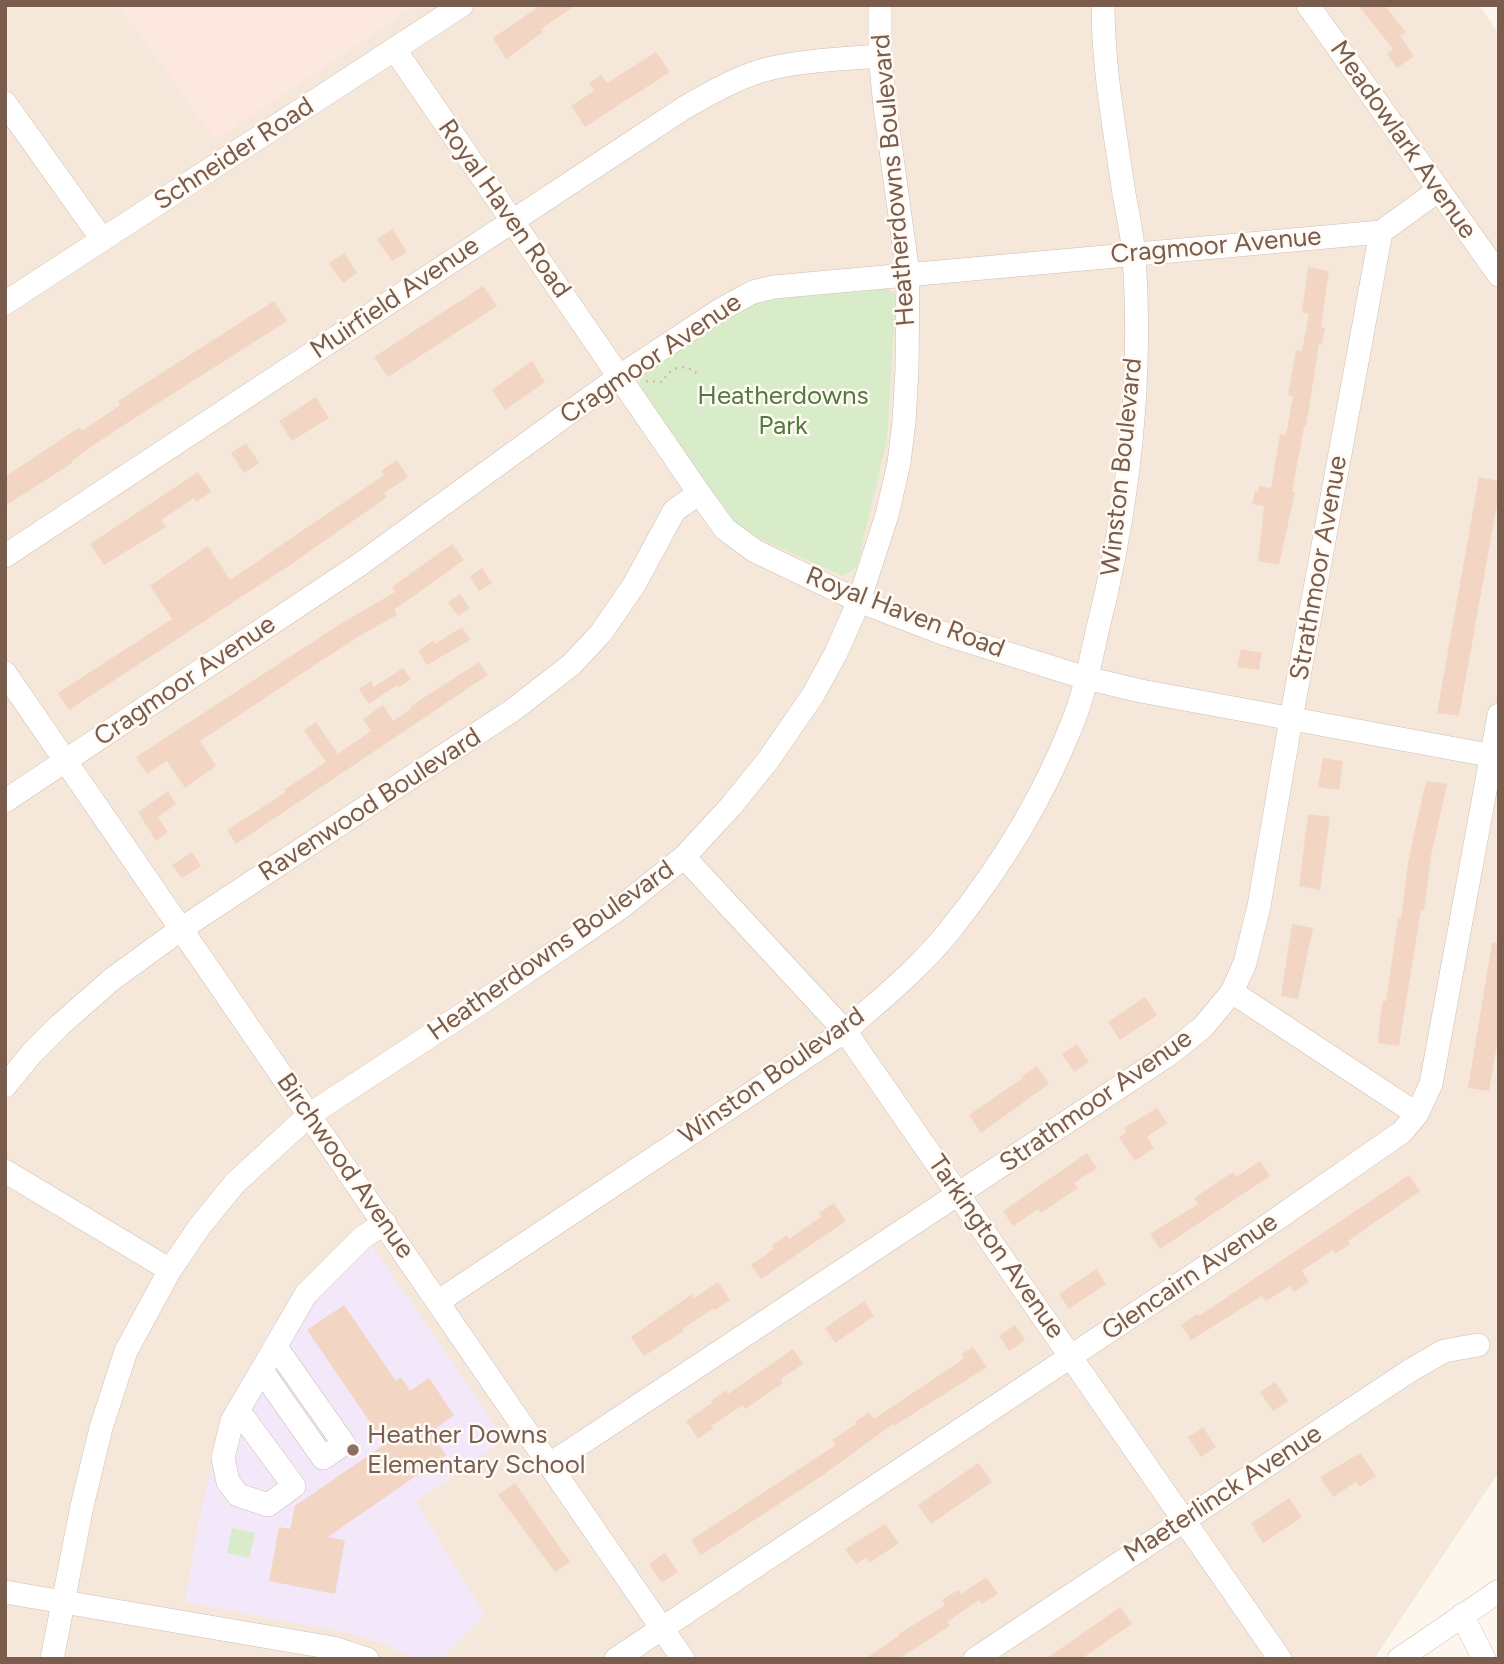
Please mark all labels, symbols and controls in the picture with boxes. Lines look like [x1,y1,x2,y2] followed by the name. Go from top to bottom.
[866,33,922,327] street label: Heatherdowns Boulevard
[1323,35,1483,245] street label: Meadowlark Avenue
[148,91,320,217] street label: Schneider Road
[431,114,577,304] street label: Royal Haven Road
[1109,221,1323,271] street label: Cragmoor Avenue
[305,230,485,366] street label: Muirfield Avenue
[555,287,747,431] street label: Cragmoor Avenue
[1095,357,1149,577] street label: Winston Boulevard
[697,380,869,442] park label: Heatherdowns Park
[1284,453,1354,683] street label: Strathmoor Avenue
[801,561,1009,665] street label: Royal Haven Road
[89,609,281,753] street label: Cragmoor Avenue
[253,722,487,888] street label: Ravenwood Boulevard
[422,854,680,1048] street label: Heatherdowns Boulevard
[673,1000,871,1152] street label: Winston Boulevard
[994,1023,1198,1179] street label: Strathmoor Avenue
[269,1067,421,1265] street label: Birchwood Avenue
[921,1149,1071,1345] street label: Tarkington Avenue
[1096,1207,1284,1347] street label: Glencairn Avenue
[1118,1418,1328,1570] street label: Maeterlinck Avenue
[367,1419,585,1480] place label: Heather Downs Elementary School
[345,1442,361,1458] marker: Heather Downs Elementary School

